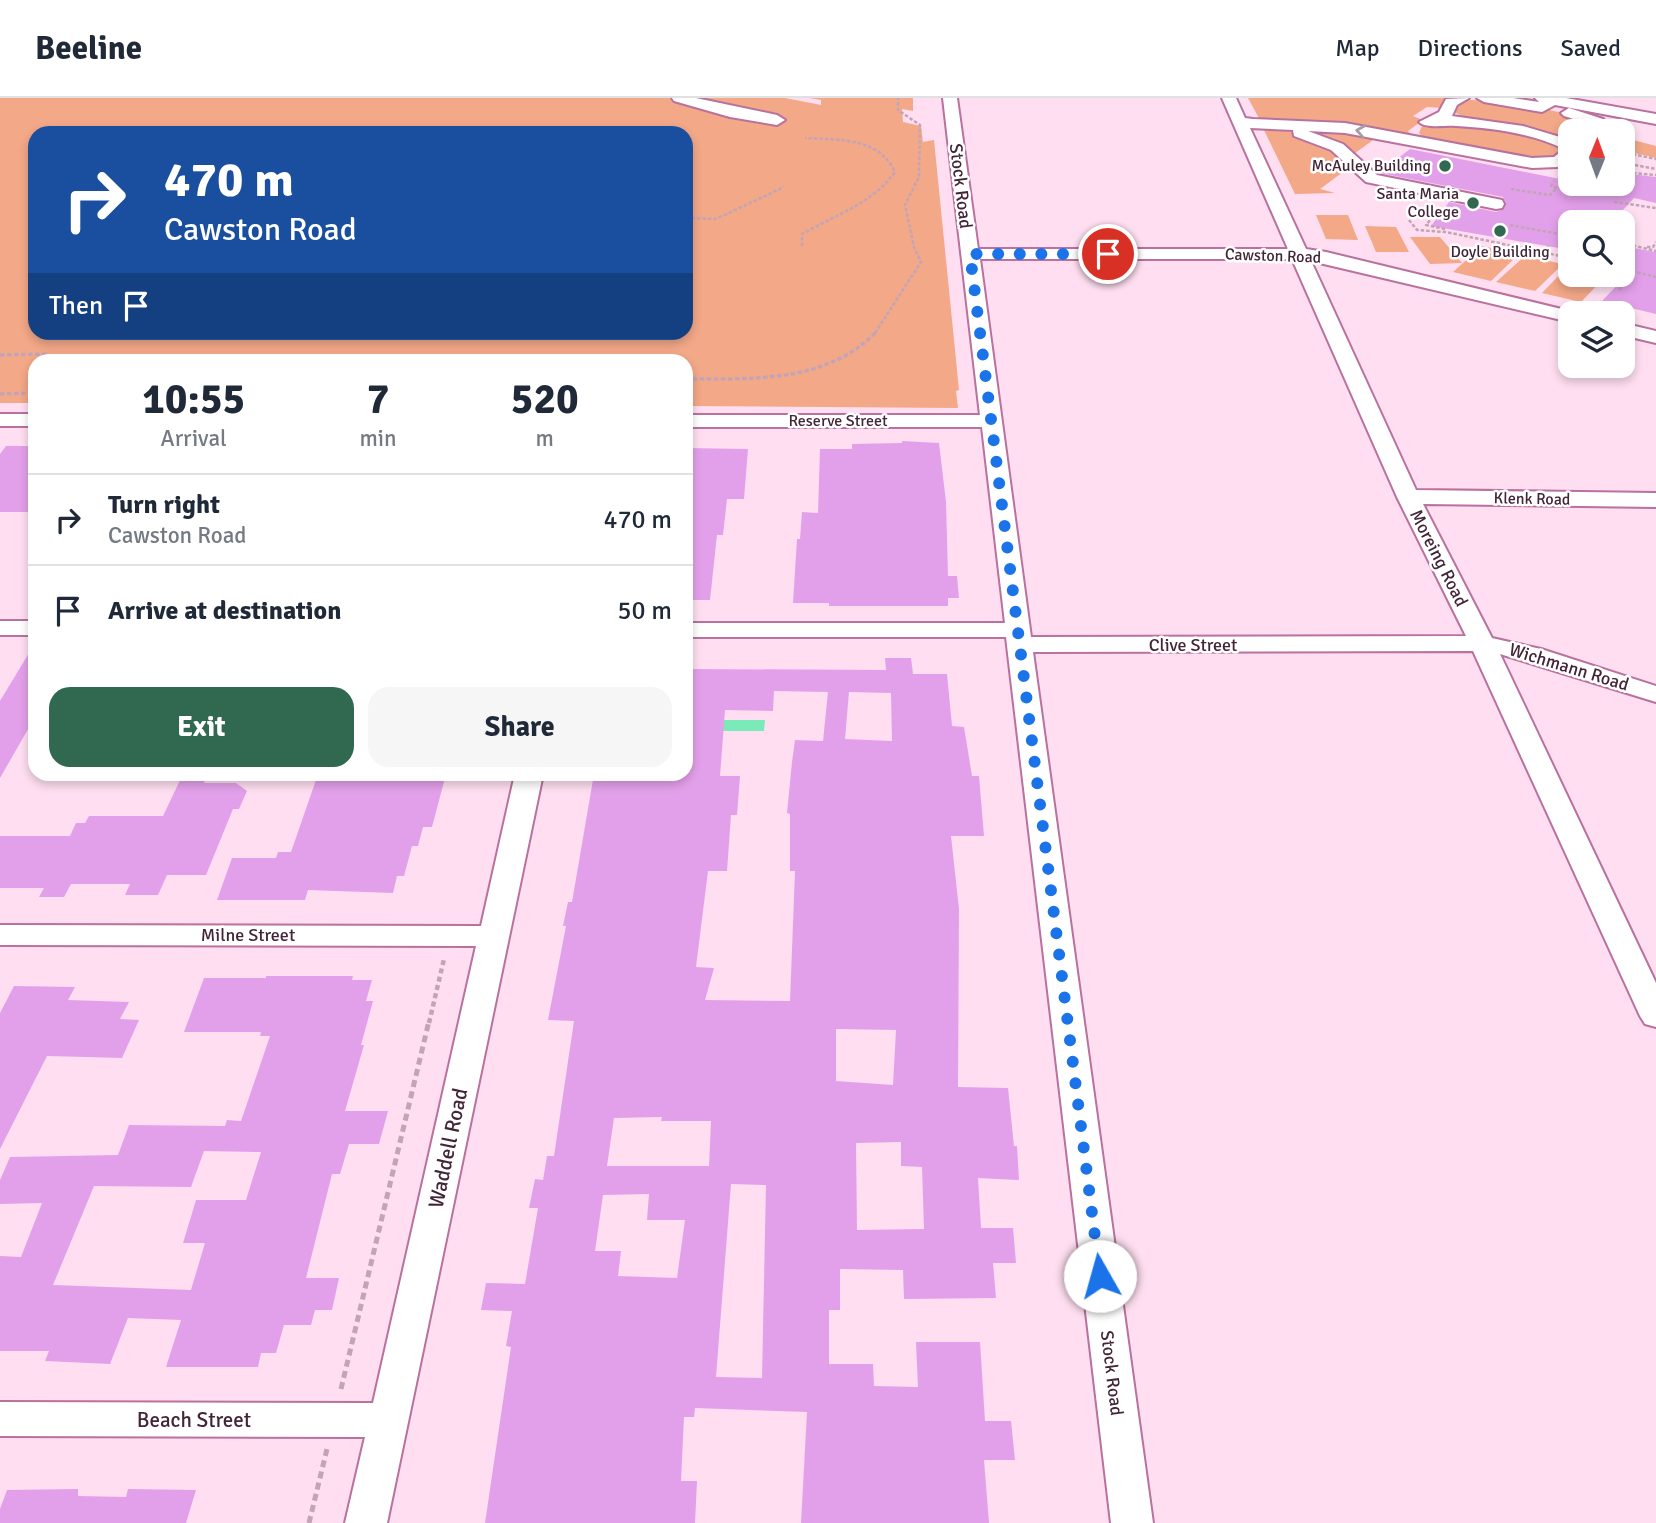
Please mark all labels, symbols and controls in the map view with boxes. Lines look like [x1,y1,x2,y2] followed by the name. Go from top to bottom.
[35,28,142,69] text: Beeline
[1335,33,1380,63] text: Map
[1418,33,1523,63] text: Directions
[1561,33,1621,63] text: Saved
[1558,119,1634,196] north arrow
[1558,119,1635,378] map controls
[1355,124,1367,139] one-way arrow
[945,142,977,230] street label: Stock Road
[164,150,294,210] text: 470 m
[49,154,140,245] icon: right
[1312,156,1431,176] place label: McAuley Building
[1437,158,1453,174] marker: McAuley Building
[1376,184,1459,222] place label: Santa Maria College
[1465,195,1481,211] marker: Santa Maria College
[164,210,357,249] text: Cawston Road
[1558,210,1635,287] button: search
[1492,223,1508,239] marker: Doyle Building
[1078,224,1138,284] pin
[1089,235,1127,273] icon: arrive
[1450,242,1550,262] place label: Doyle Building
[1225,244,1321,268] street label: Cawston Road
[117,287,155,325] icon: arrive
[49,290,103,322] text: Then
[1558,301,1635,378] button: layers
[142,374,245,425] text: 10:55
[367,374,389,425] text: 7
[511,374,579,425] text: 520
[788,411,888,431] street label: Reserve Street
[161,424,227,453] text: Arrival
[359,424,397,453] text: min
[536,424,554,453] text: m
[1494,488,1570,510] street label: Klenk Road
[108,489,220,521] text: Turn right
[49,501,87,539] icon: right
[603,504,672,536] text: 470 m
[1405,506,1473,610] street label: Moreing Road
[108,521,246,550] text: Cawston Road
[49,592,87,630] icon: arrive
[108,595,341,627] text: Arrive at destination
[617,595,672,627] text: 50 m
[1149,634,1237,656] street label: Clive Street
[1506,638,1632,696] street label: Wichmann Road
[49,687,354,767] button: Exit
[368,687,672,767] button: Share
[201,924,295,946] street label: Milne Street
[423,1086,473,1210] street label: Waddell Road
[1063,1239,1137,1313] position arrow
[1096,1329,1128,1417] street label: Stock Road
[137,1407,251,1433] street label: Beach Street

